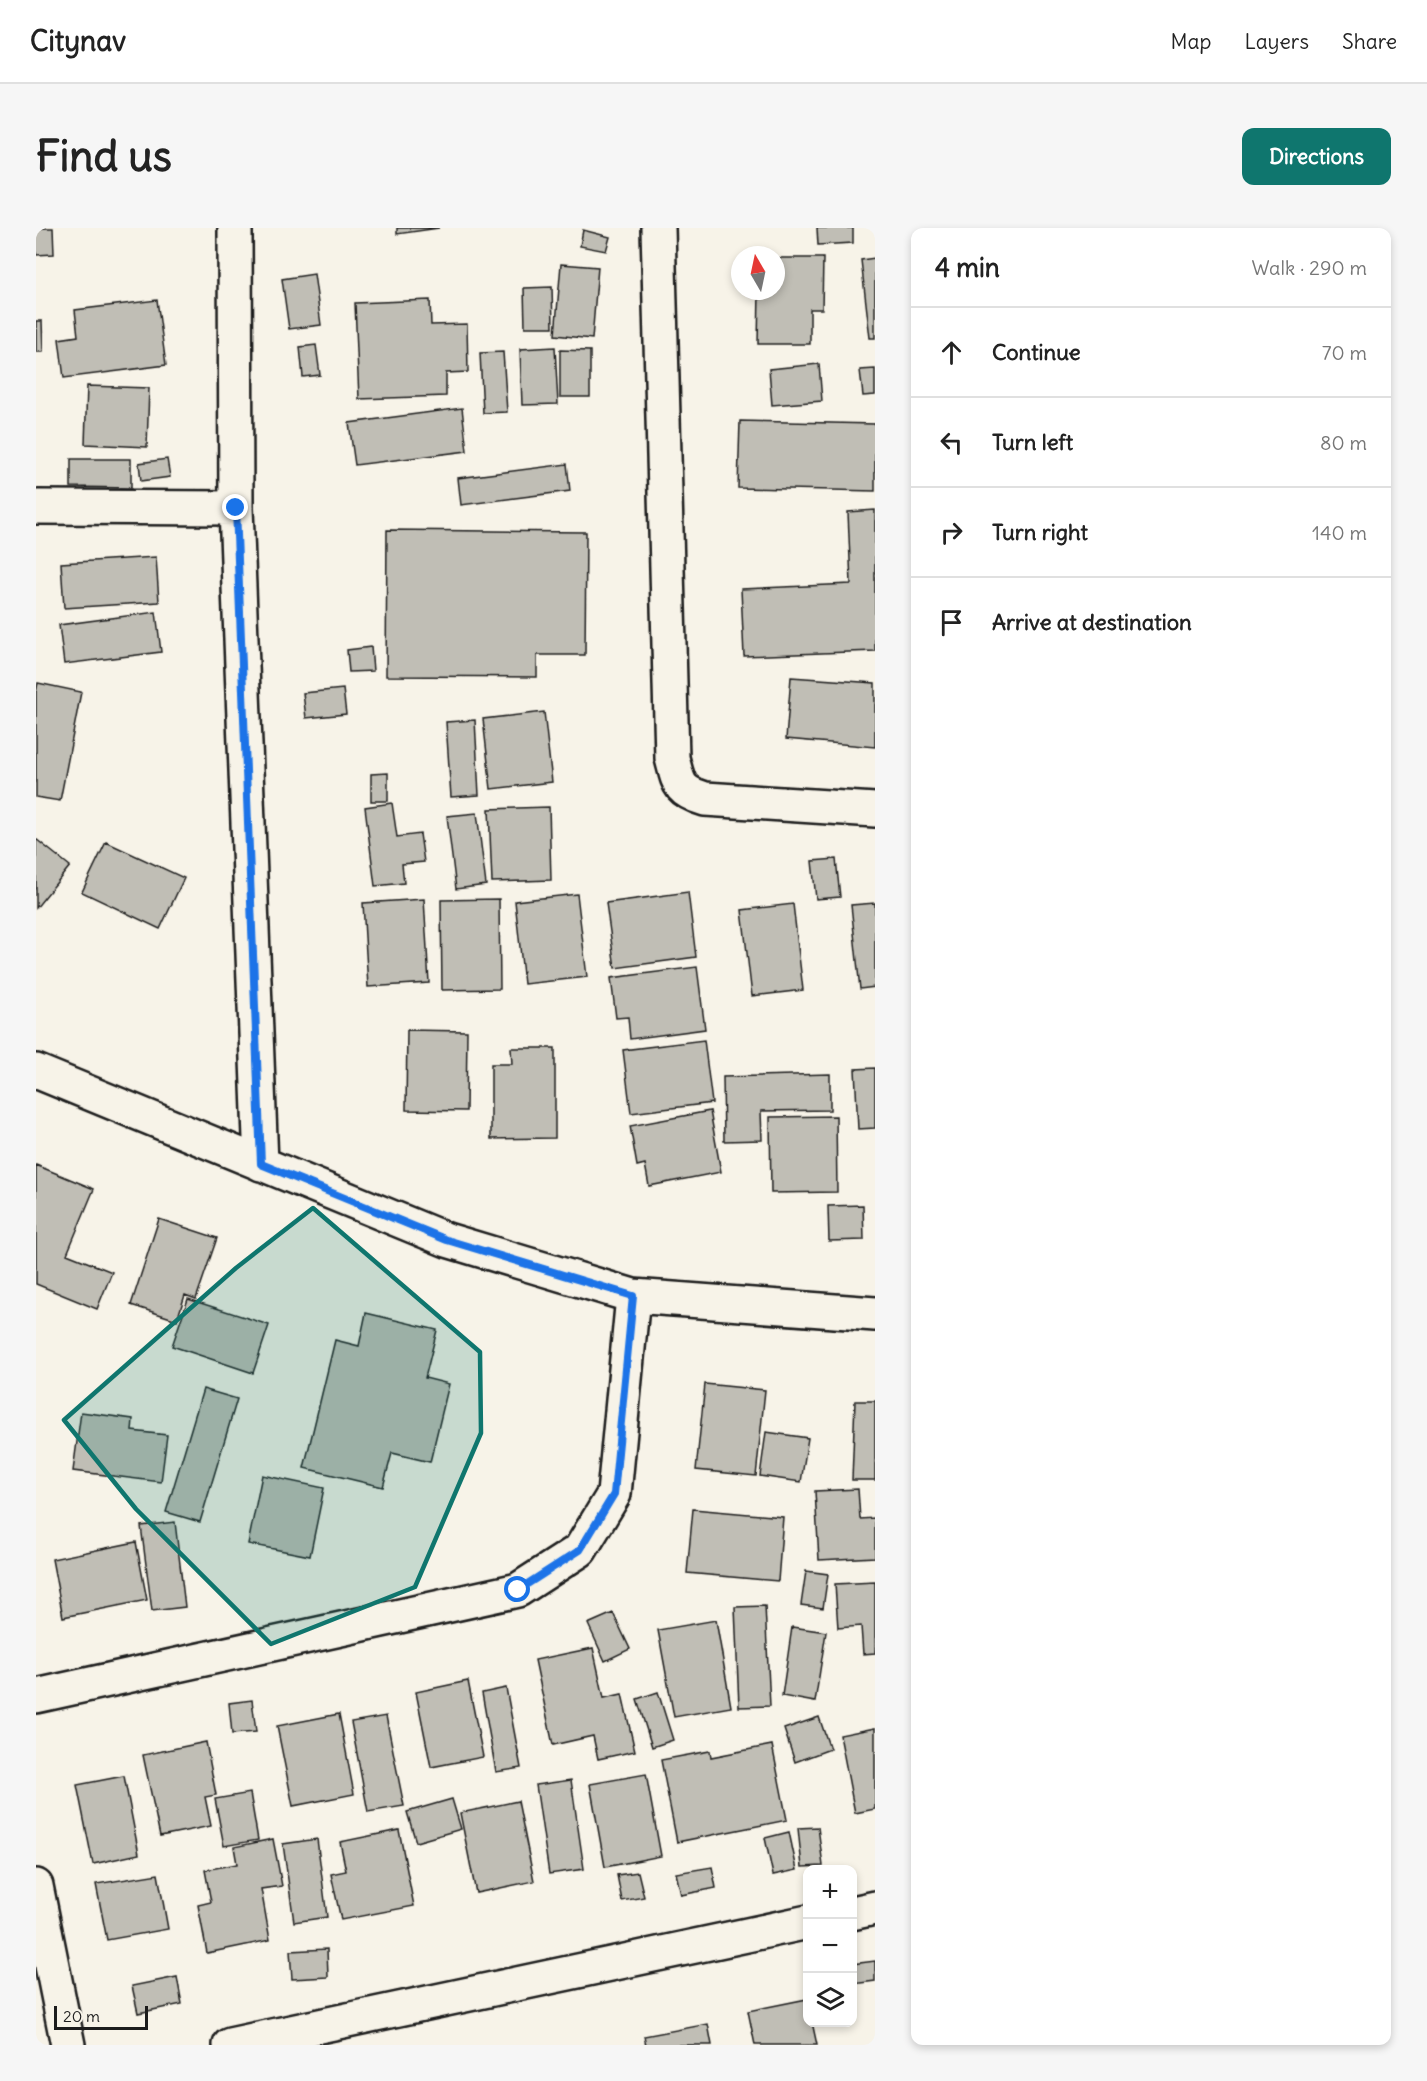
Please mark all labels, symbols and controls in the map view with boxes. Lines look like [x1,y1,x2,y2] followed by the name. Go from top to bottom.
[30,23,126,59] text: Citynav
[1171,28,1211,55] text: Map
[1244,28,1309,55] text: Layers
[1342,28,1397,55] text: Share
[1242,128,1391,185] button: Directions
[36,130,172,182] text: Find us
[731,246,785,300] north arrow
[935,251,1000,284] text: 4 min
[1252,255,1367,280] text: Walk · 290 m
[935,336,968,369] icon: ahead
[992,338,1081,366] text: Continue
[1322,340,1367,365] text: 70 m
[935,426,968,459] icon: left
[992,428,1073,456] text: Turn left
[1320,430,1367,455] text: 80 m
[222,494,248,520] route end
[935,516,968,549] icon: right
[992,518,1088,546] text: Turn right
[1312,520,1367,545] text: 140 m
[935,606,968,639] icon: arrive
[992,608,1192,636] text: Arrive at destination
[504,1576,530,1602] route start
[803,1865,857,2027] map controls
[803,1865,857,1919] button: +
[803,1919,857,1973] button: −
[803,1973,857,2027] button: layers
[54,2003,148,2030] scale bar
[63,2006,100,2026] text: 20 m

